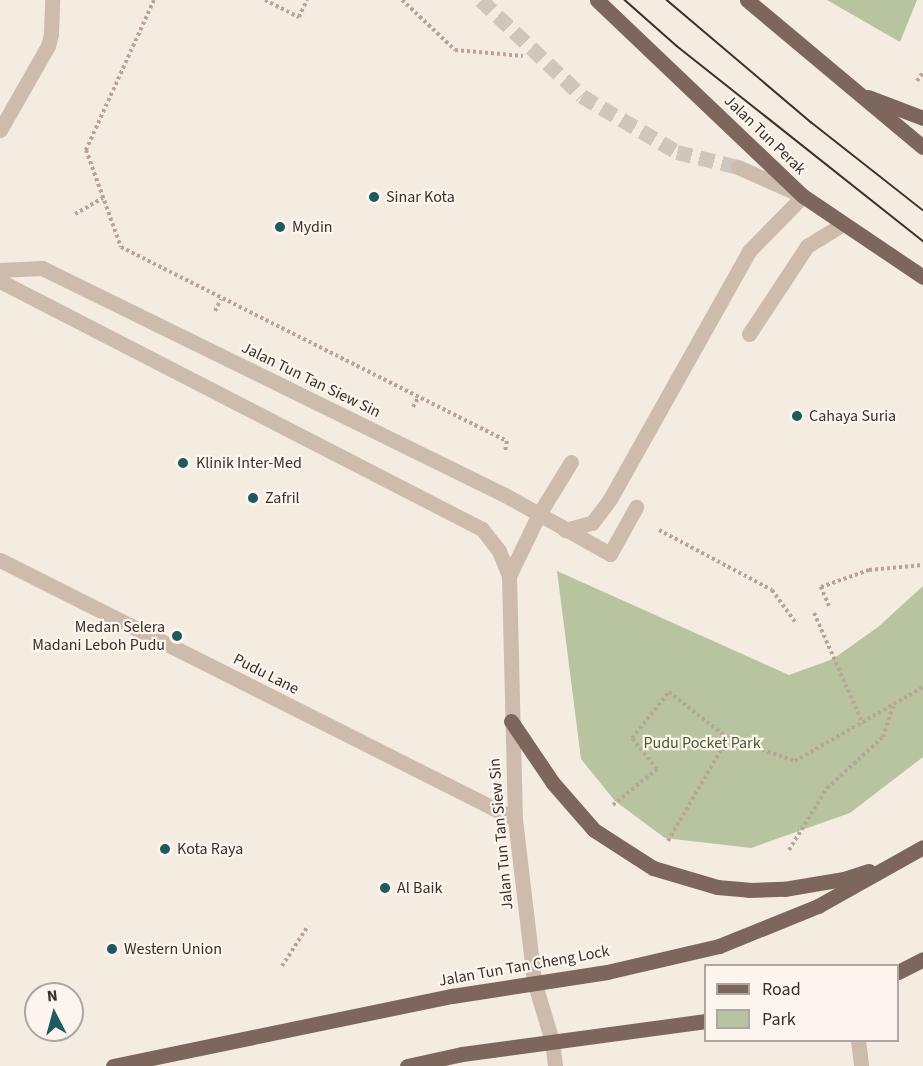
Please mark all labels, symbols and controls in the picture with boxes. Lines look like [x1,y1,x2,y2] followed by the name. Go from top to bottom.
[720,91,810,179] street label: Jalan Tun Perak
[386,187,455,207] place label: Sinar Kota
[367,190,381,204] marker: Sinar Kota
[292,217,333,237] place label: Mydin
[273,220,287,234] marker: Mydin
[238,338,384,422] street label: Jalan Tun Tan Siew Sin
[809,406,896,426] place label: Cahaya Suria
[790,409,804,423] marker: Cahaya Suria
[196,453,302,473] place label: Klinik Inter-Med
[174,454,192,472] marker: Klinik Inter-Med
[265,488,300,508] place label: Zafril
[246,491,260,505] marker: Zafril
[32,617,165,655] place label: Medan Selera Madani Leboh Pudu
[170,629,184,643] marker: Medan Selera Madani Leboh Pudu
[230,649,302,699] street label: Pudu Lane
[643,733,761,753] park label: Pudu Pocket Park
[485,757,517,911] street label: Jalan Tun Tan Siew Sin
[177,839,243,859] place label: Kota Raya
[158,842,172,856] marker: Kota Raya
[397,878,442,898] place label: Al Baik
[378,881,392,895] marker: Al Baik
[124,939,222,959] place label: Western Union
[105,942,119,956] marker: Western Union
[437,942,611,990] street label: Jalan Tun Tan Cheng Lock
[704,964,899,1042] legend
[762,977,801,1002] text: Road
[24,982,84,1042] north arrow
[46,985,59,1008] text: N
[762,1007,796,1032] text: Park

